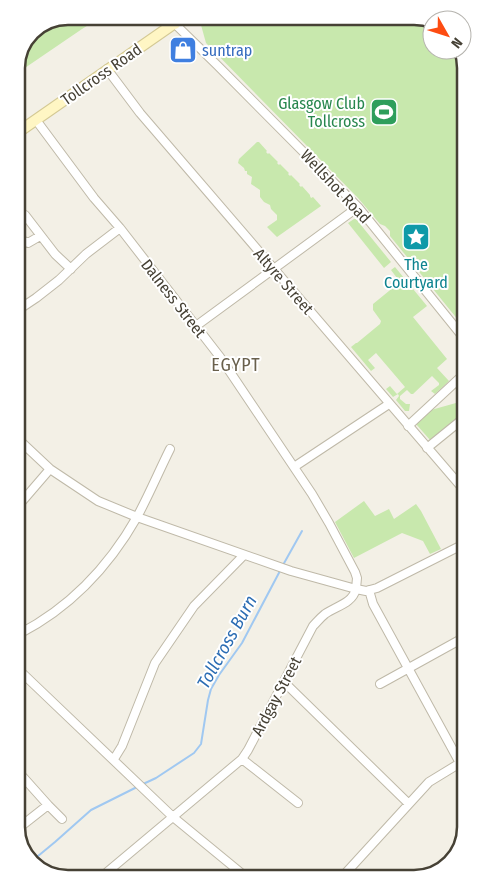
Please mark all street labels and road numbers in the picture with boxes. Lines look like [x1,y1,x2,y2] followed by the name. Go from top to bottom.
[57,40,145,109] street label: Tollcross Road
[297,145,375,227] street label: Wellshot Road
[250,244,318,319] street label: Altyre Street
[137,255,210,342] street label: Dalness Street
[248,653,306,739] street label: Ardgay Street

